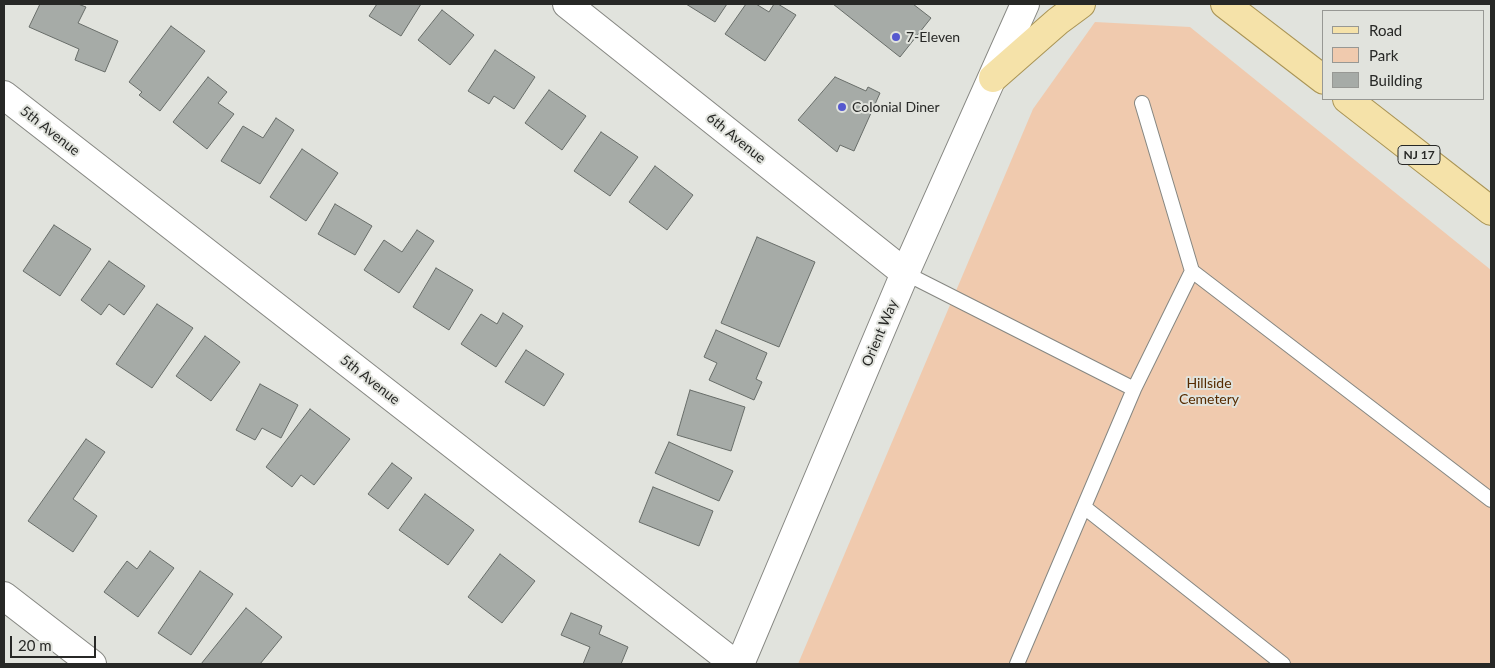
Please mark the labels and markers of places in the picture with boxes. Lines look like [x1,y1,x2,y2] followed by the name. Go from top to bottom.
[906,29,960,45] place label: 7-Eleven
[890,31,902,43] marker: 7-Eleven
[852,99,940,115] place label: Colonial Diner
[836,101,848,113] marker: Colonial Diner

